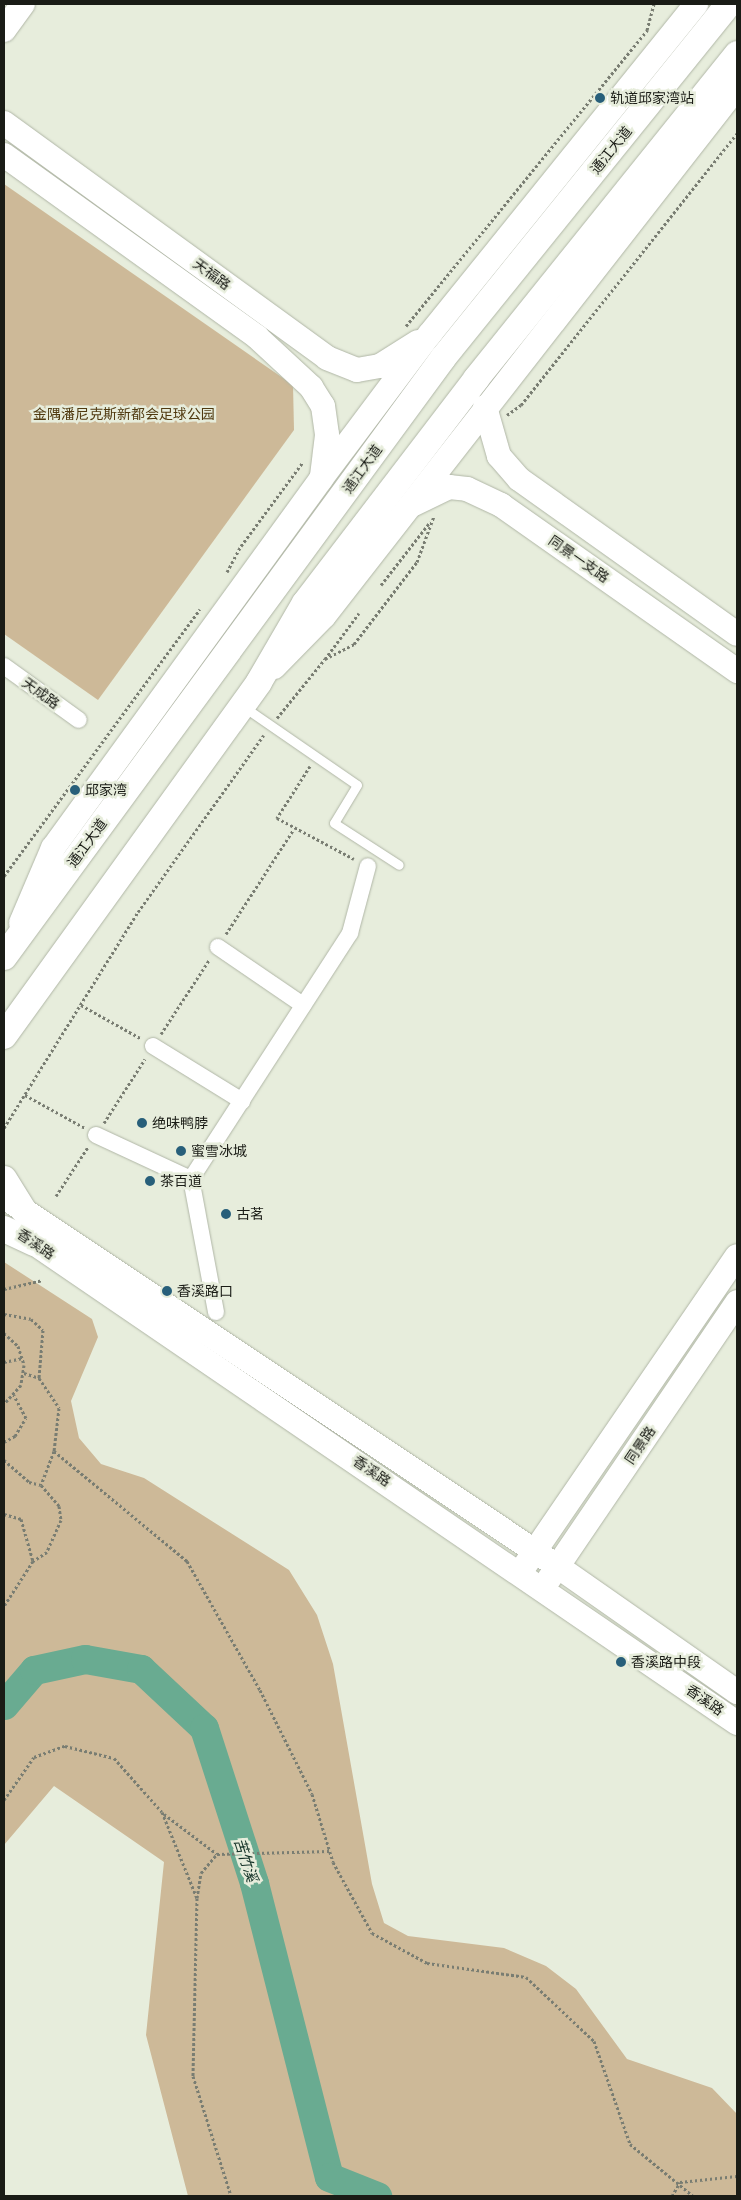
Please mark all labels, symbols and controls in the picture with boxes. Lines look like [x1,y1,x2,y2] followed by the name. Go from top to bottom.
[610,90,694,106] place label: 轨道邱家湾站
[594,92,606,104] marker: 轨道邱家湾站
[587,123,635,177] street label: 通江大道
[190,255,234,293] street label: 天福路
[33,406,215,422] park label: 金隅潘尼克斯新都会足球公园
[339,441,385,497] street label: 通江大道
[546,532,612,586] street label: 同景一支路
[19,674,63,712] street label: 天成路
[85,782,127,798] place label: 邱家湾
[69,784,81,796] marker: 邱家湾
[64,815,110,871] street label: 通江大道
[152,1115,208,1131] place label: 绝味鸭脖
[136,1117,148,1129] marker: 绝味鸭脖
[191,1143,247,1159] place label: 蜜雪冰城
[175,1145,187,1157] marker: 蜜雪冰城
[160,1173,202,1189] place label: 茶百道
[144,1175,156,1187] marker: 茶百道
[236,1206,264,1222] place label: 古茗
[220,1208,232,1220] marker: 古茗
[14,1225,58,1263] street label: 香溪路
[177,1283,233,1299] place label: 香溪路口
[161,1285,173,1297] marker: 香溪路口
[621,1423,659,1467] street label: 同景路
[350,1452,394,1490] street label: 香溪路
[631,1654,701,1670] place label: 香溪路中段
[615,1656,627,1668] marker: 香溪路中段
[683,1681,727,1719] street label: 香溪路
[230,1836,262,1884] water label: 苦竹溪

